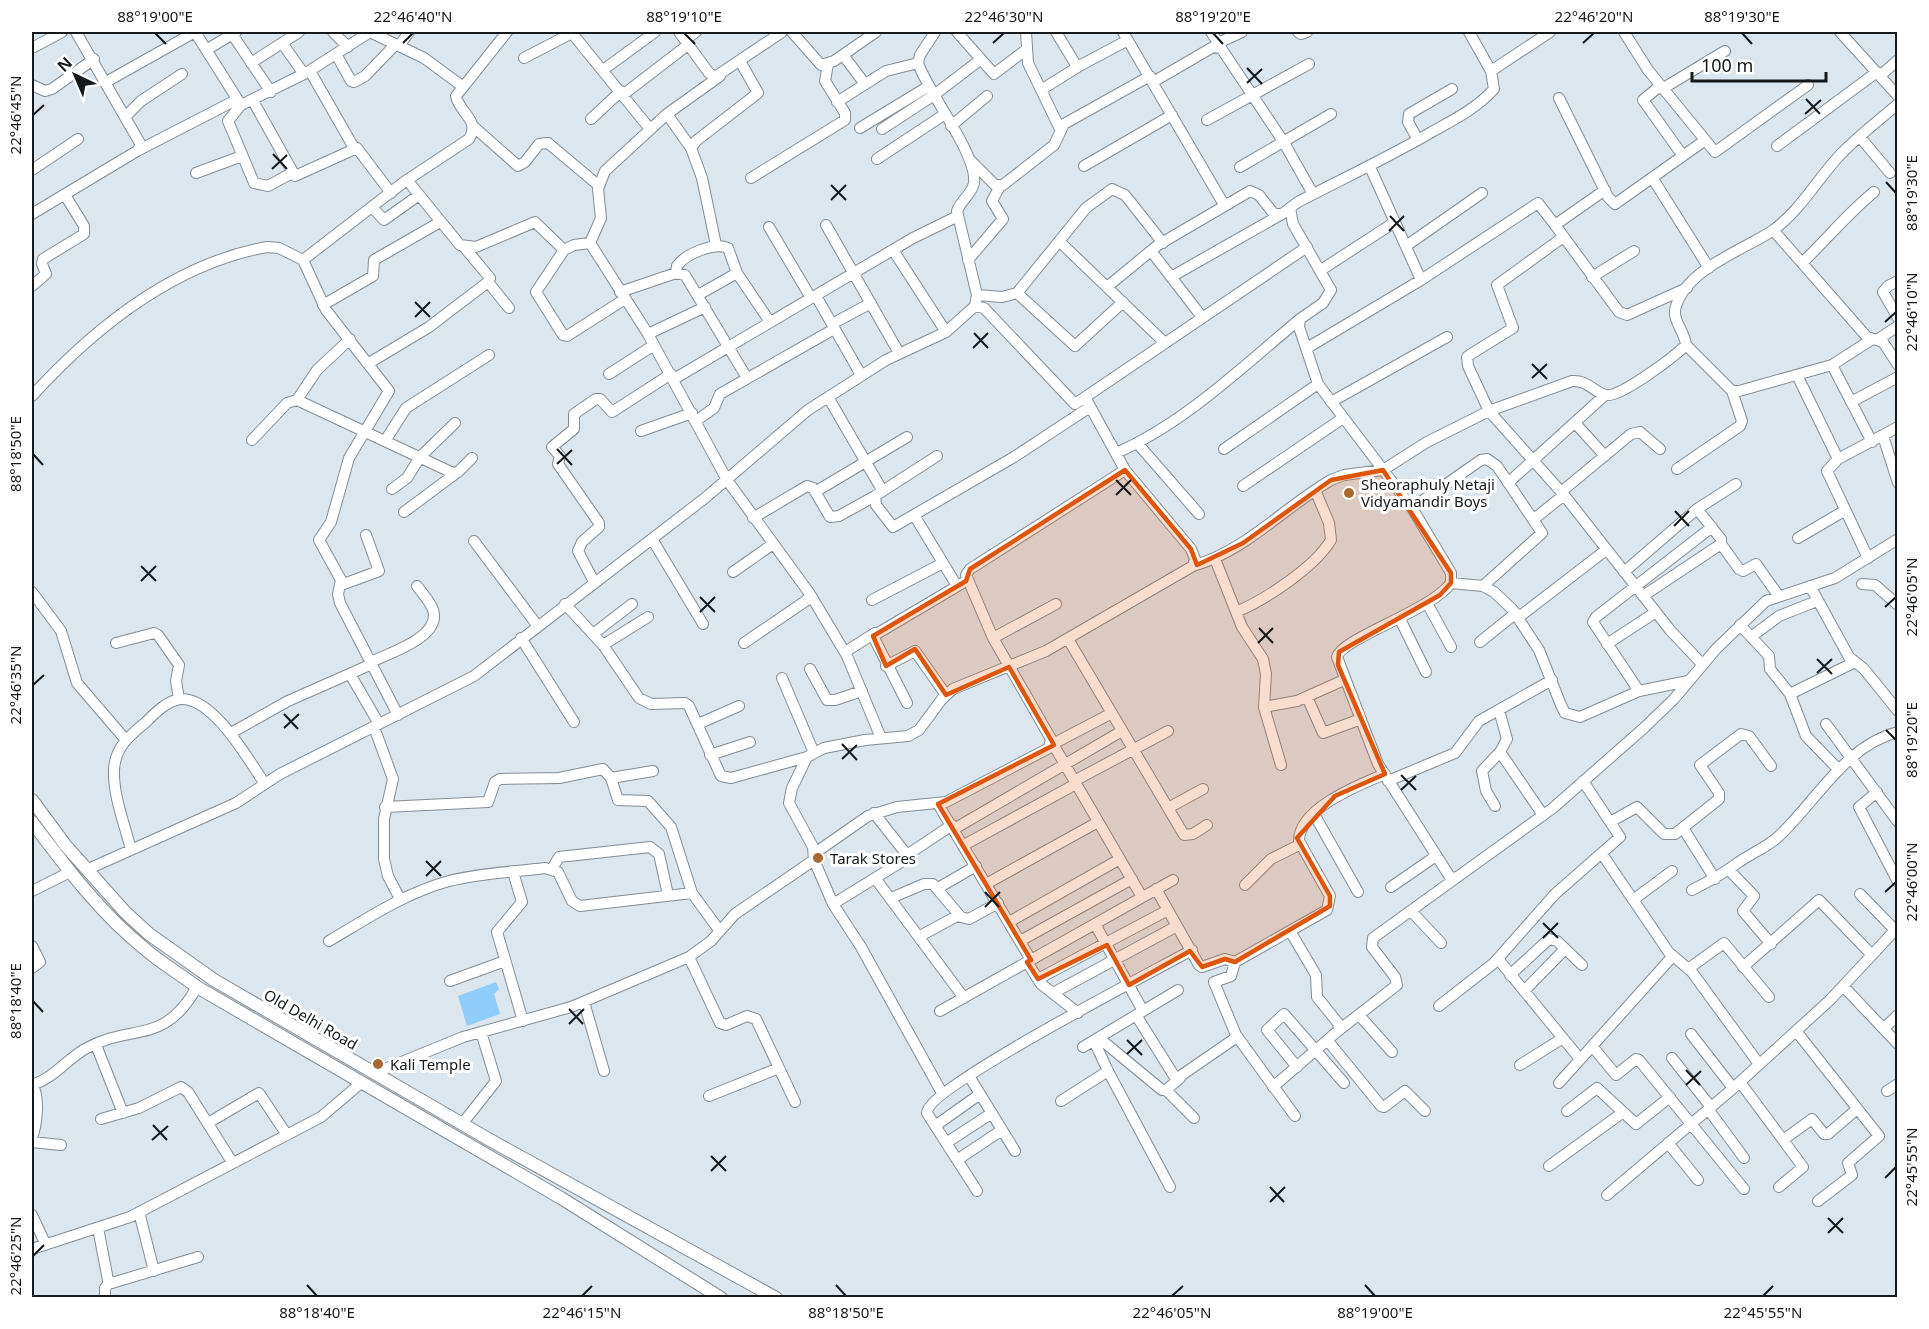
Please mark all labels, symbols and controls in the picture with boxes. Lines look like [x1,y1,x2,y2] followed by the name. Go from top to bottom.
[117,6,193,26] text: 88°19'00"E
[374,6,452,26] text: 22°46'40"N
[646,6,722,26] text: 88°19'10"E
[965,6,1043,26] text: 22°46'30"N
[1175,6,1251,26] text: 88°19'20"E
[1555,6,1633,26] text: 22°46'20"N
[1704,6,1780,26] text: 88°19'30"E
[45,45,105,105] north arrow
[1692,45,1826,83] scale bar
[52,52,77,77] text: N
[1701,53,1753,77] text: 100 m
[5,76,25,154] text: 22°46'45"N
[1901,155,1921,231] text: 88°19'30"E
[1901,273,1921,351] text: 22°46'10"N
[5,416,25,492] text: 88°18'50"E
[1361,474,1495,511] place label: Sheoraphuly Netaji Vidyamandir Boys
[1342,486,1356,500] marker: Sheoraphuly Netaji Vidyamandir Boys
[1901,558,1921,636] text: 22°46'05"N
[5,646,25,724] text: 22°46'35"N
[1901,702,1921,778] text: 88°19'20"E
[1901,843,1921,921] text: 22°46'00"N
[830,848,916,868] place label: Tarak Stores
[811,851,825,865] marker: Tarak Stores
[5,963,25,1039] text: 88°18'40"E
[260,984,362,1054] street label: Old Delhi Road
[390,1054,471,1074] place label: Kali Temple
[371,1057,385,1071] marker: Kali Temple
[1901,1128,1921,1206] text: 22°45'55"N
[5,1217,25,1295] text: 22°46'25"N
[279,1302,355,1322] text: 88°18'40"E
[543,1302,621,1322] text: 22°46'15"N
[808,1302,884,1322] text: 88°18'50"E
[1133,1302,1211,1322] text: 22°46'05"N
[1337,1302,1413,1322] text: 88°19'00"E
[1724,1302,1802,1322] text: 22°45'55"N

